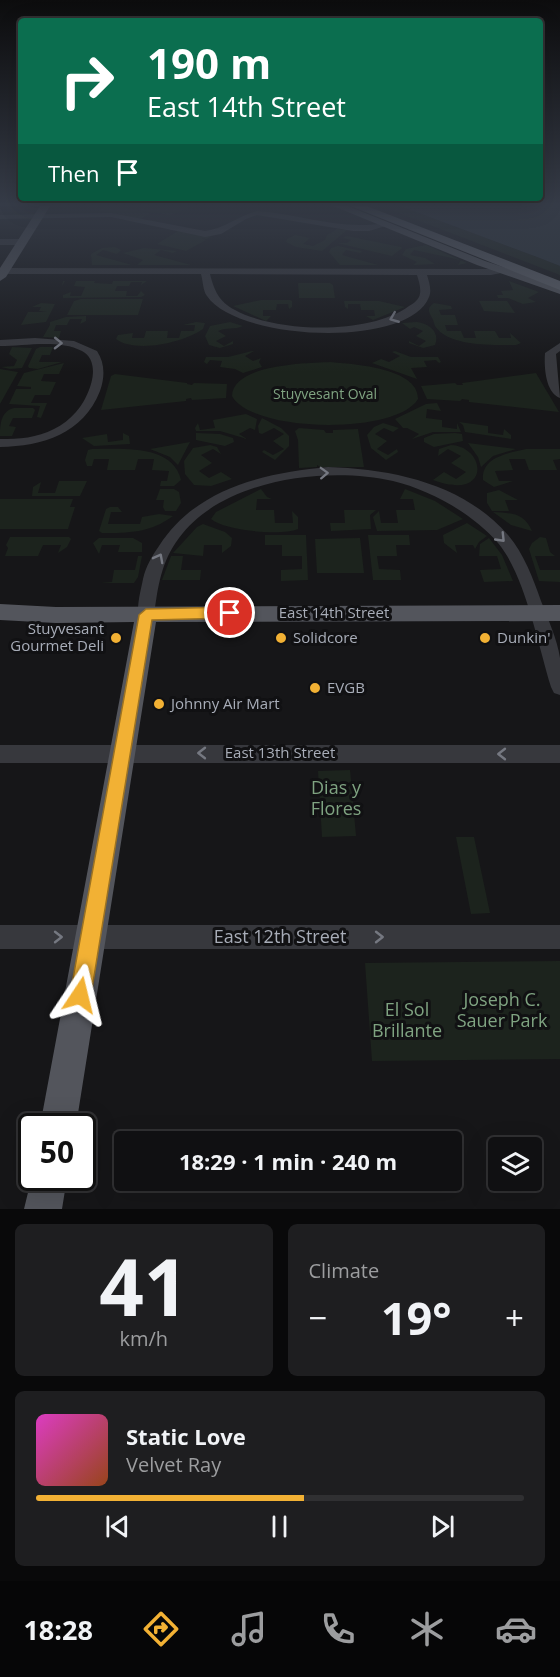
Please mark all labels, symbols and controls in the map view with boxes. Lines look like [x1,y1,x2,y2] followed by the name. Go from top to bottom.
[147,34,271,91] text: 190 m
[48,42,126,120] icon: right
[147,88,346,125] text: East 14th Street
[111,156,144,189] icon: arrive
[48,158,99,188] text: Then
[389,311,400,323] one-way arrow
[54,337,63,349] one-way arrow
[273,384,377,403] park label: Stuyvesant Oval
[320,466,329,479] one-way arrow
[494,532,505,542] one-way arrow
[152,553,164,564] one-way arrow
[204,587,255,638] pin
[213,596,246,629] icon: arrive
[279,602,389,622] street label: East 14th Street
[10,618,104,655] place label: Stuyvesant Gourmet Deli
[293,627,358,647] place label: Solidcore
[497,627,550,647] place label: Dunkin'
[109,631,123,645] marker: Stuyvesant Gourmet Deli
[274,631,288,645] marker: Solidcore
[478,631,492,645] marker: Dunkin'
[327,677,365,697] place label: EVGB
[308,681,322,695] marker: EVGB
[169,693,280,713] place label: Johnny Air Mart
[152,697,166,711] marker: Johnny Air Mart
[225,742,335,762] street label: East 13th Street
[197,747,206,759] one-way arrow
[497,748,506,760] one-way arrow
[311,775,362,820] park label: Dias y Flores
[214,924,346,948] street label: East 12th Street
[54,931,63,943] one-way arrow
[375,931,384,943] one-way arrow
[48,963,112,1027] position arrow
[457,987,548,1032] park label: Joseph C. Sauer Park
[372,997,442,1042] park label: El Sol Brillante
[18,1113,96,1191] speed limit sign: 50
[488,1137,542,1191] map controls
[488,1137,542,1191] button: layers
[179,1146,397,1176] text: 18:29 · 1 min · 240 m
[99,1233,188,1339] text: 41
[309,1257,379,1284] text: Climate
[381,1287,452,1348] text: 19°
[309,1295,327,1340] text: −
[505,1295,524,1340] text: +
[119,1325,168,1352] text: km/h
[126,1421,246,1451] text: Static Love
[126,1451,221,1478] text: Velvet Ray
[101,1510,134,1543] icon: previous
[263,1510,296,1543] icon: pause
[426,1510,459,1543] icon: next
[140,1608,182,1650] icon: directions
[228,1608,270,1650] icon: music
[317,1608,359,1650] icon: phone
[406,1608,448,1650] icon: climate
[495,1608,537,1650] icon: car
[23,1611,93,1648] text: 18:28

